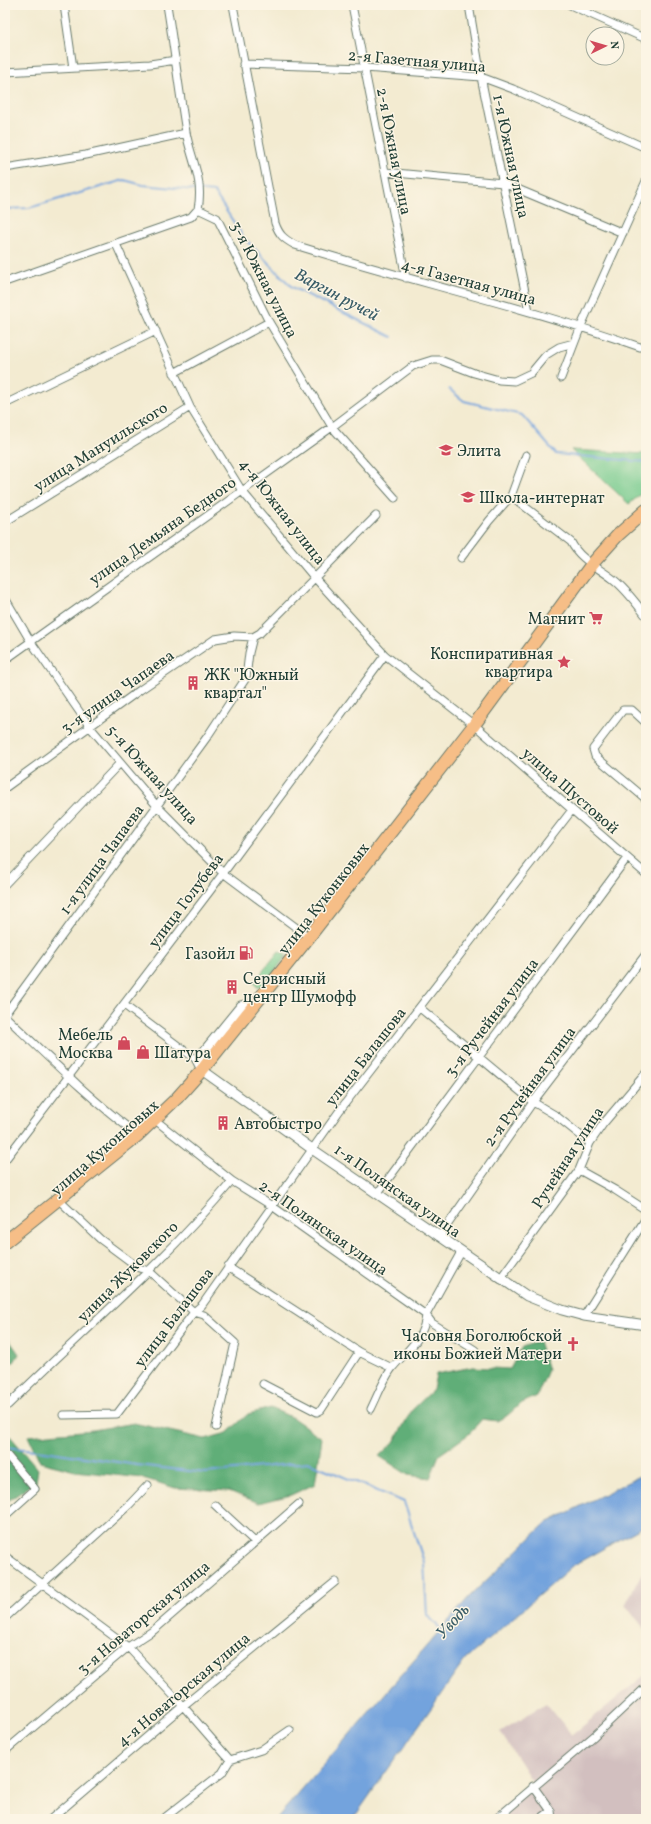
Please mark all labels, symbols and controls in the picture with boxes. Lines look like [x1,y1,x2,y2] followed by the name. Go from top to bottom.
[585,26,625,66] north arrow
[606,41,621,50] text: N
[347,45,487,79] street label: 2-я Газетная улица
[370,86,416,217] street label: 2-я Южная улица
[486,92,534,220] street label: 1-я Южная улица
[224,218,302,342] street label: 3-я Южная улица
[399,254,538,312] street label: 4-я Газетная улица
[290,264,383,327] water label: Варгин ручей
[30,397,172,498] street label: улица Мануильского
[457,441,501,463] place label: Элита
[438,442,454,458] school or university icon: Элита
[233,454,330,570] street label: 4-я Южная улица
[85,472,241,591] street label: улица Демьяна Бедного
[479,488,605,510] place label: Школа-интернат
[460,489,476,505] school or university icon: Школа-интернат
[528,609,585,631] place label: Магнит
[588,610,604,626] supermarket icon: Магнит
[430,644,553,684] place label: Конспиративная квартира
[57,645,179,740] street label: 3-я улица Чапаева
[556,654,572,670] place icon: Конспиративная квартира
[204,665,299,705] place label: ЖК "Южный квартал"
[185,675,201,691] building icon: ЖК "Южный квартал"
[100,720,203,830] street label: 5-я Южная улица
[516,743,623,840] street label: улица Шустовой
[55,801,150,920] street label: 1-я улица Чапаева
[274,838,375,960] street label: улица Куконковых
[144,849,230,953] street label: улица Голубева
[185,944,235,966] place label: Газойл
[238,945,254,961] fuel station icon: Газойл
[441,954,545,1082] street label: 3-я Ручейная улица
[243,969,356,1009] place label: Сервисный центр Шумофф
[224,979,240,995] building icon: Сервисный центр Шумофф
[321,1003,412,1111] street label: улица Балашова
[479,1022,582,1152] street label: 2-я Ручейная улица
[58,1025,113,1065] place label: Мебель Москва
[116,1035,132,1051] shop icon: Мебель Москва
[154,1043,211,1065] place label: Шатура
[135,1044,151,1060] shop icon: Шатура
[46,1095,164,1202] street label: улица Куконковых
[527,1103,610,1213] street label: Ручейная улица
[234,1114,322,1136] place label: Автобыстро
[215,1115,231,1131] building icon: Автобыстро
[329,1139,465,1244] street label: 1-я Полянская улица
[254,1176,392,1282] street label: 2-я Полянская улица
[73,1217,184,1328] street label: улица Жуковского
[130,1264,220,1373] street label: улица Балашова
[394,1326,562,1366] place label: Часовня Боголюбской иконы Божией Матери
[565,1336,581,1352] church icon: Часовня Боголюбской иконы Божией Матери
[73,1556,215,1681] street label: 3-я Новаторская улица
[431,1600,475,1644] water label: Уводь
[113,1628,256,1753] street label: 4-я Новаторская улица

